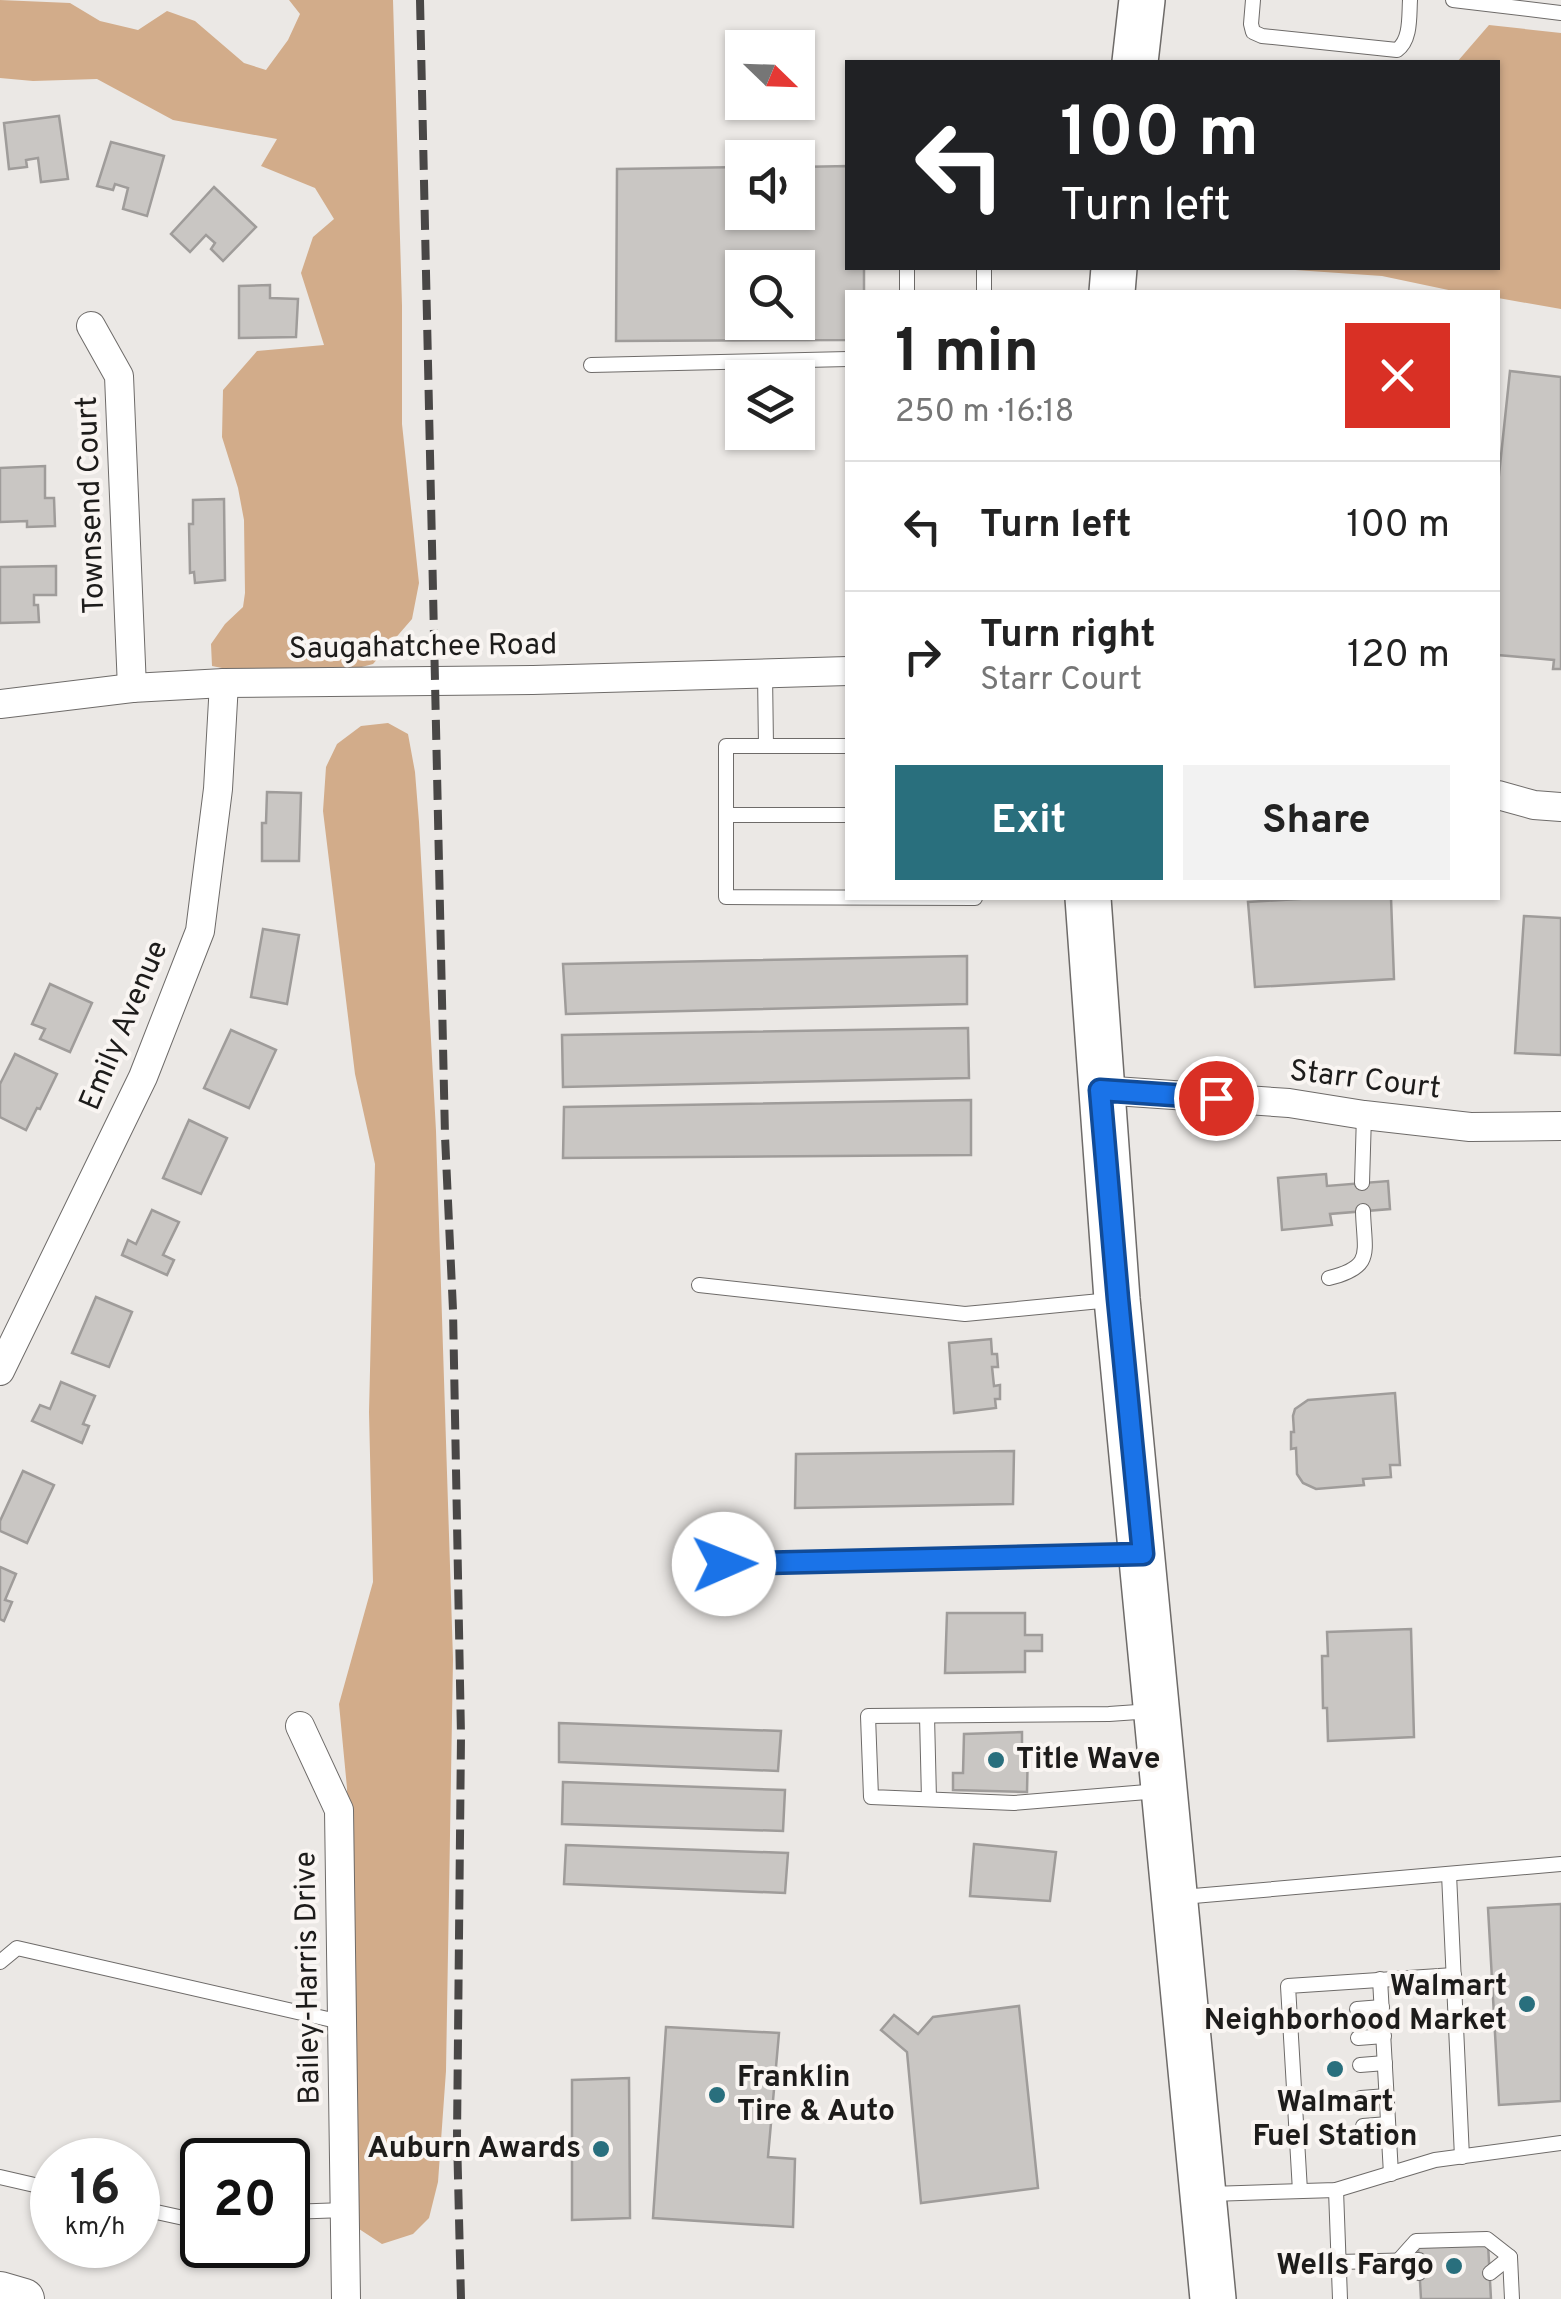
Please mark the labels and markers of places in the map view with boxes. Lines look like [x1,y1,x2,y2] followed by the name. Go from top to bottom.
[1174,1056,1259,1141] pin
[1016,1742,1160,1779] place label: Title Wave
[985,1749,1007,1771] marker: Title Wave
[1204,1969,1507,2040] place label: Walmart Neighborhood Market
[1516,1993,1538,2015] marker: Walmart Neighborhood Market
[1324,2058,1346,2080] marker: Walmart Fuel Station
[737,2060,895,2131] place label: Franklin Tire & Auto
[706,2084,728,2106] marker: Franklin Tire & Auto
[1252,2085,1418,2156] place label: Walmart Fuel Station
[367,2131,581,2168] place label: Auburn Awards
[590,2138,612,2160] marker: Auburn Awards
[1276,2248,1434,2285] place label: Wells Fargo
[1443,2255,1465,2277] marker: Wells Fargo

